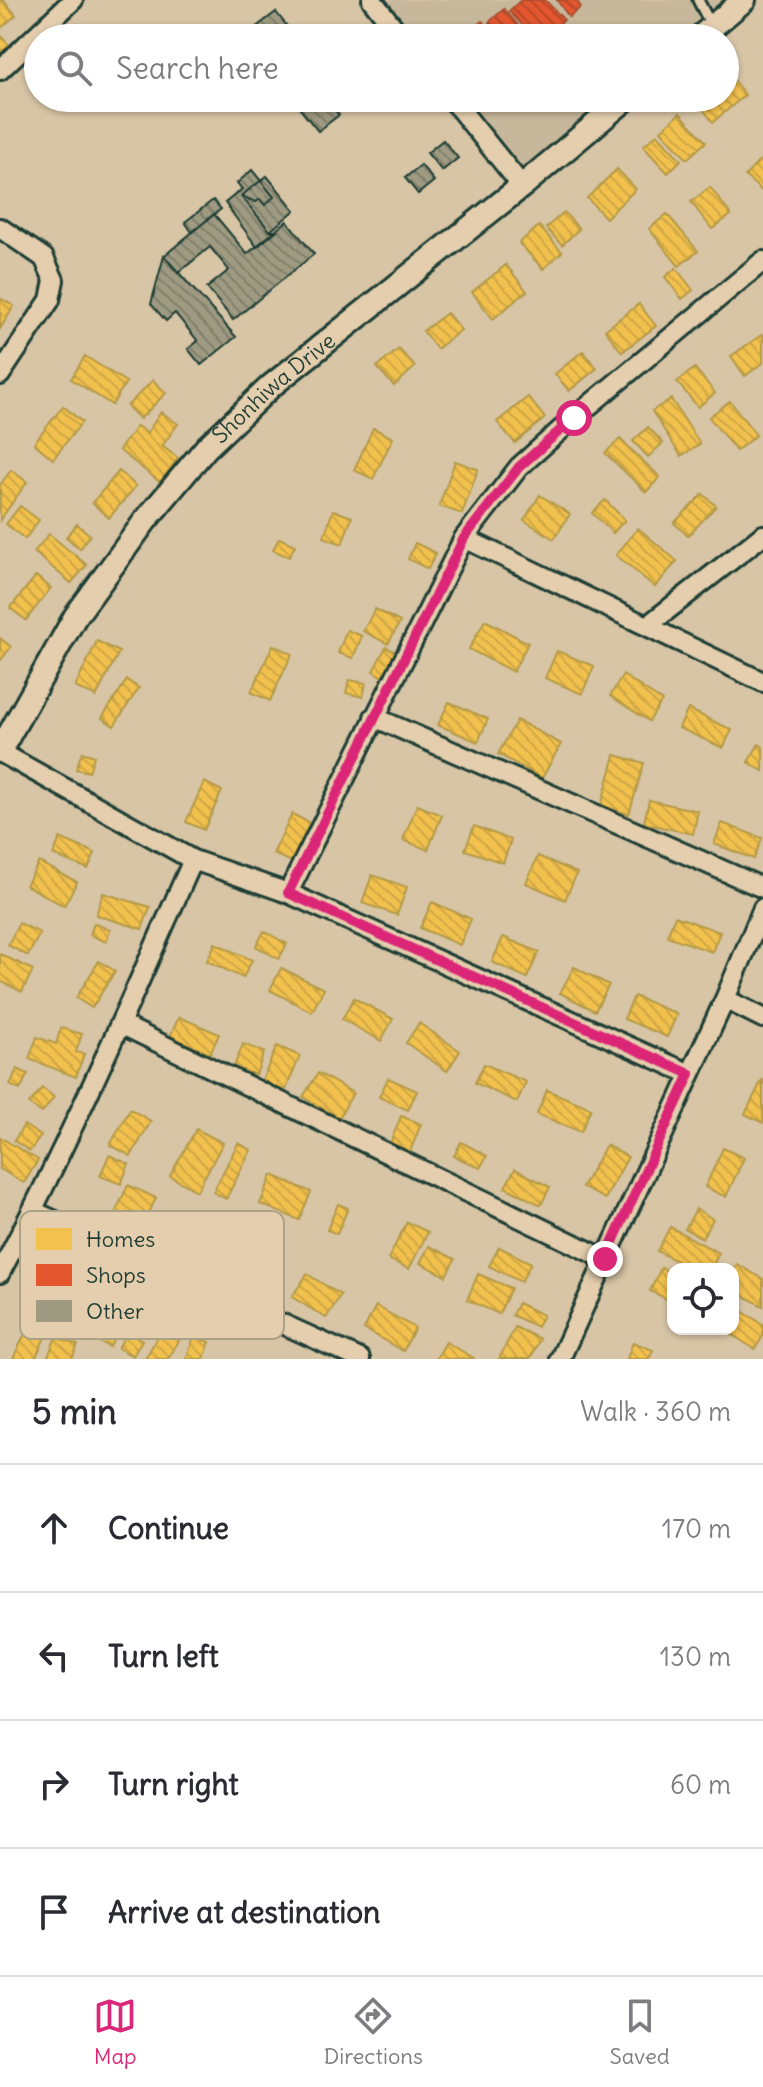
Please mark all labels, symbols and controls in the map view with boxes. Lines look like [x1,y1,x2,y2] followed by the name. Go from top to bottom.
[24,24,739,112] search box
[52,46,96,90] icon: search
[116,49,279,87] text: Search here
[206,326,341,449] street label: Shonhiwa Drive
[556,400,592,436] route start
[20,1211,284,1339] legend
[86,1225,155,1253] text: Homes
[587,1241,623,1277] route end
[86,1261,146,1289] text: Shops
[667,1263,739,1335] map controls
[667,1263,739,1335] button: locate
[86,1297,144,1325] text: Other
[32,1390,117,1433] text: 5 min
[580,1395,731,1428] text: Walk · 360 m
[32,1506,76,1550] icon: ahead
[108,1509,229,1547] text: Continue
[662,1512,731,1545] text: 170 m
[32,1634,76,1678] icon: left
[108,1637,219,1675] text: Turn left
[660,1640,731,1673] text: 130 m
[32,1762,76,1806] icon: right
[108,1765,239,1803] text: Turn right
[670,1768,731,1801] text: 60 m
[32,1890,76,1934] icon: arrive
[108,1893,380,1931] text: Arrive at destination
[93,1994,137,2070] tab: Map
[324,1994,423,2070] tab: Directions
[609,1994,670,2070] tab: Saved

